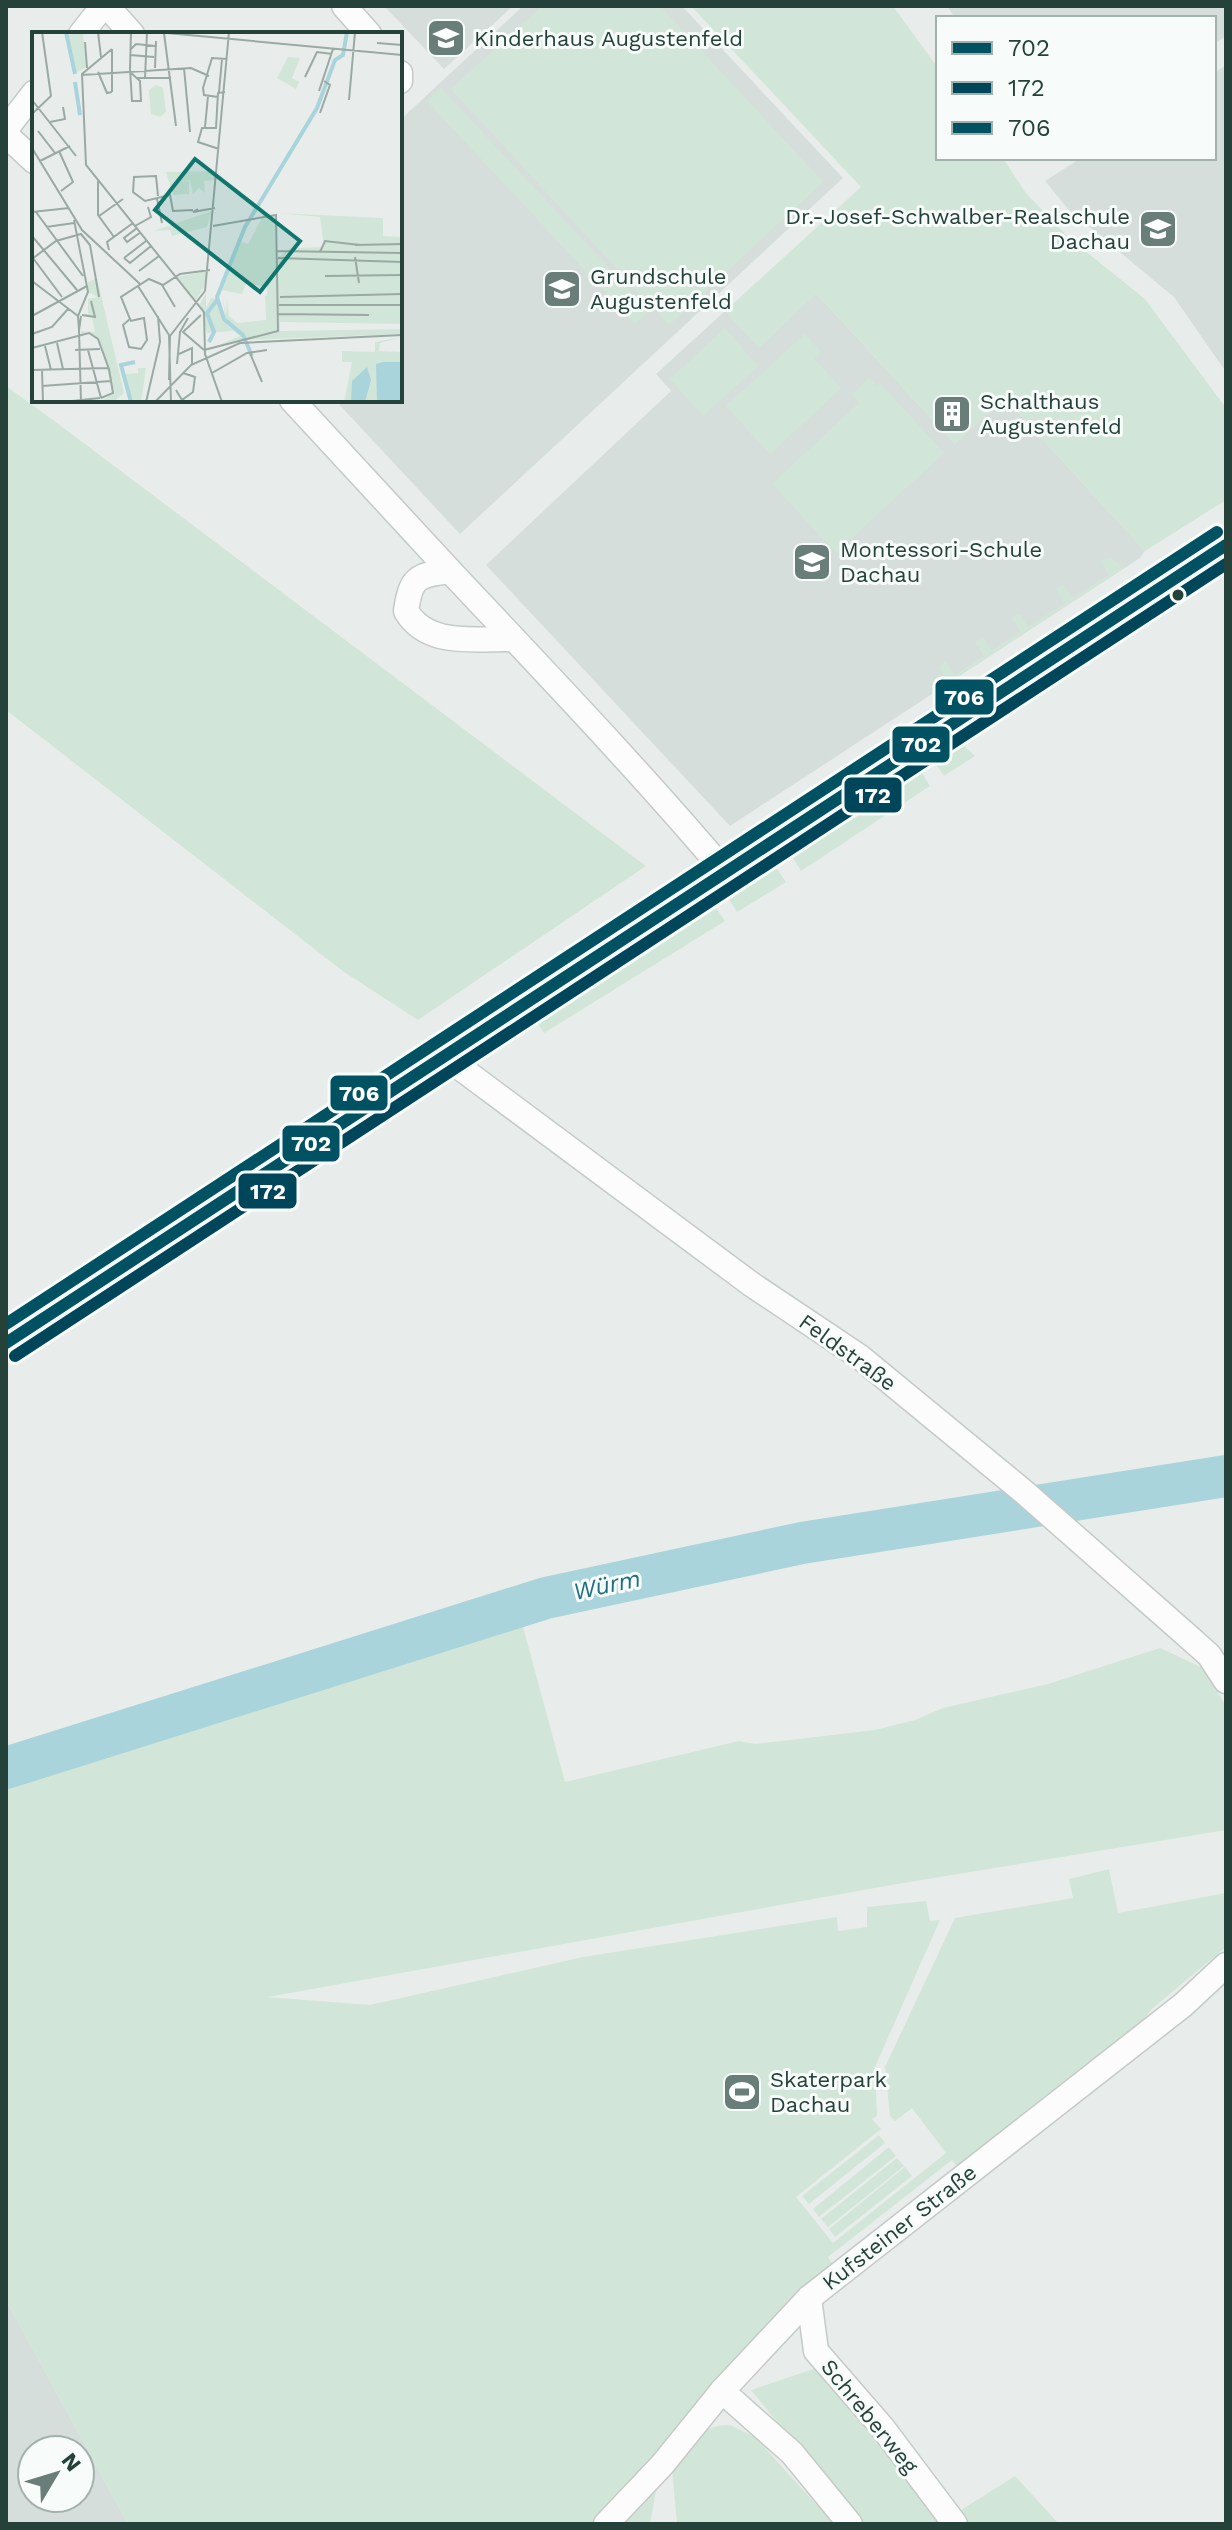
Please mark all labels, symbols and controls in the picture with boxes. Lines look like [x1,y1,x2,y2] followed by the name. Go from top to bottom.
[936,16,1216,160] legend
[425,17,467,59] school or university icon: Kinderhaus Augustenfeld
[474,26,743,51] place label: Kinderhaus Augustenfeld
[32,32,402,402] inset map
[1008,34,1050,62] text: 702
[1008,74,1045,102] text: 172
[1008,114,1051,142] text: 706
[785,204,1130,254] place label: Dr.-Josef-Schwalber-Realschule Dachau
[1137,208,1179,250] school or university icon: Dr.-Josef-Schwalber-Realschule Dachau
[590,264,732,314] place label: Grundschule Augustenfeld
[541,268,583,310] school or university icon: Grundschule Augustenfeld
[980,389,1122,439] place label: Schalthaus Augustenfeld
[931,393,973,435] building icon: Schalthaus Augustenfeld
[840,537,1042,587] place label: Montessori-Schule Dachau
[791,541,833,583] school or university icon: Montessori-Schule Dachau
[1170,587,1186,603] unlabelled marker
[934,678,995,716] line badge: 706
[944,685,984,710] text: 706
[891,725,951,764] line badge: 702
[901,732,941,757] text: 702
[843,776,903,814] line badge: 172
[855,783,891,808] text: 172
[329,1074,389,1112] line badge: 706
[339,1081,379,1106] text: 706
[281,1124,341,1163] line badge: 702
[291,1131,331,1156] text: 702
[237,1172,298,1210] line badge: 172
[250,1179,286,1204] text: 172
[794,1309,901,1396] street label: Feldstraße
[571,1564,643,1606] water label: Würm
[770,2067,887,2117] place label: Skaterpark Dachau
[721,2071,763,2113] sports icon: Skaterpark Dachau
[817,2160,981,2295] street label: Kufsteiner Straße
[816,2354,923,2479] street label: Schreberweg
[16,2434,96,2514] north arrow
[56,2448,86,2476] text: N

